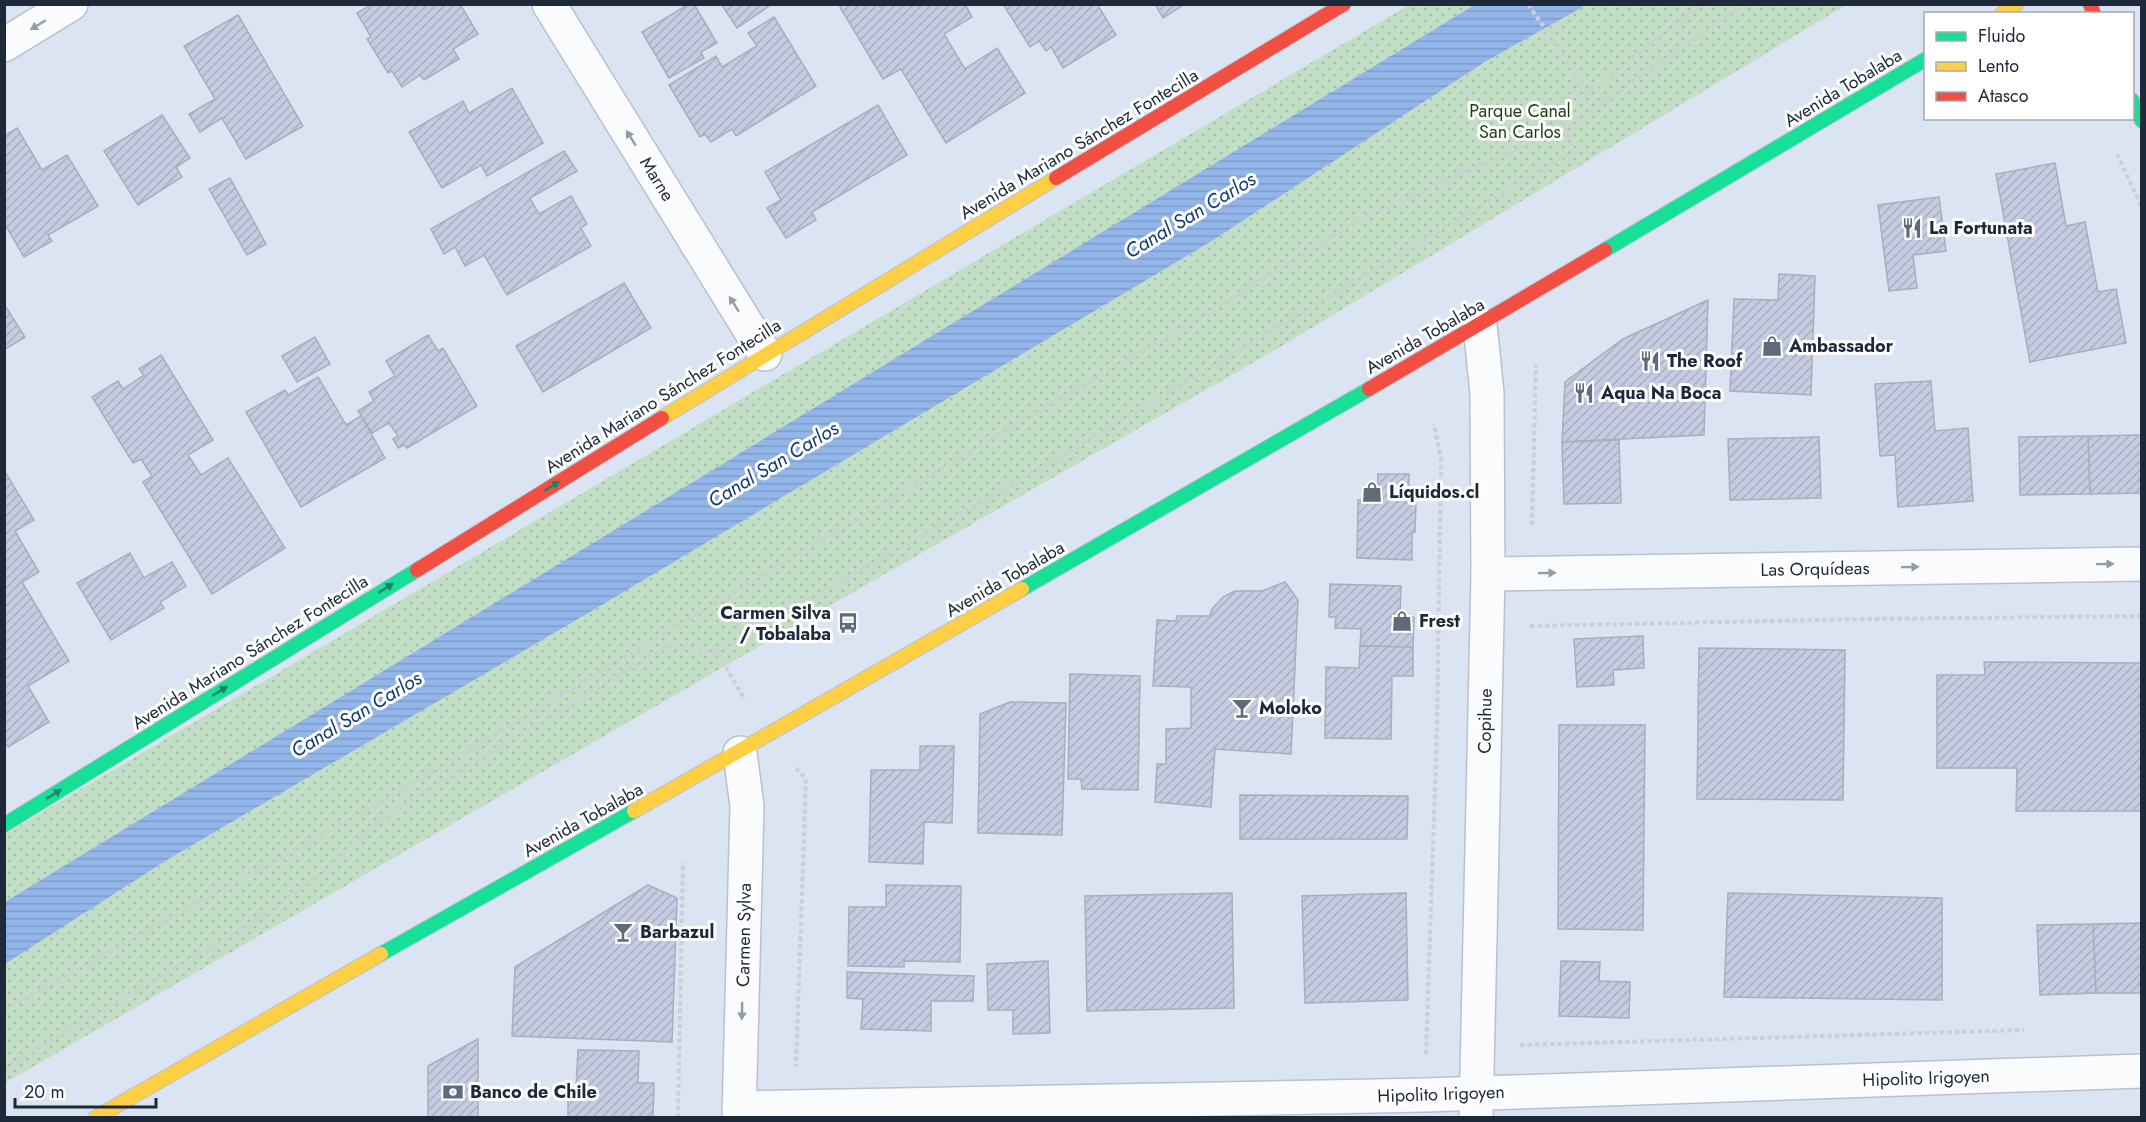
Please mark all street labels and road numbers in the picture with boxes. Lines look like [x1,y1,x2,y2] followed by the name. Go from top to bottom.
[1779,43,1907,133] street label: Avenida Tobalaba
[955,62,1203,226] street label: Avenida Mariano Sánchez Fontecilla
[633,152,681,206] street label: Marne
[1361,291,1489,381] street label: Avenida Tobalaba
[540,312,786,480] street label: Avenida Mariano Sánchez Fontecilla
[941,534,1069,624] street label: Avenida Tobalaba
[1760,555,1870,583] street label: Las Orquídeas
[127,568,373,736] street label: Avenida Mariano Sánchez Fontecilla
[1471,688,1499,754] street label: Copihue
[518,776,648,864] street label: Avenida Tobalaba
[730,883,758,987] street label: Carmen Sylva
[1862,1063,1990,1093] street label: Hipolito Irigoyen
[1377,1079,1505,1109] street label: Hipolito Irigoyen

